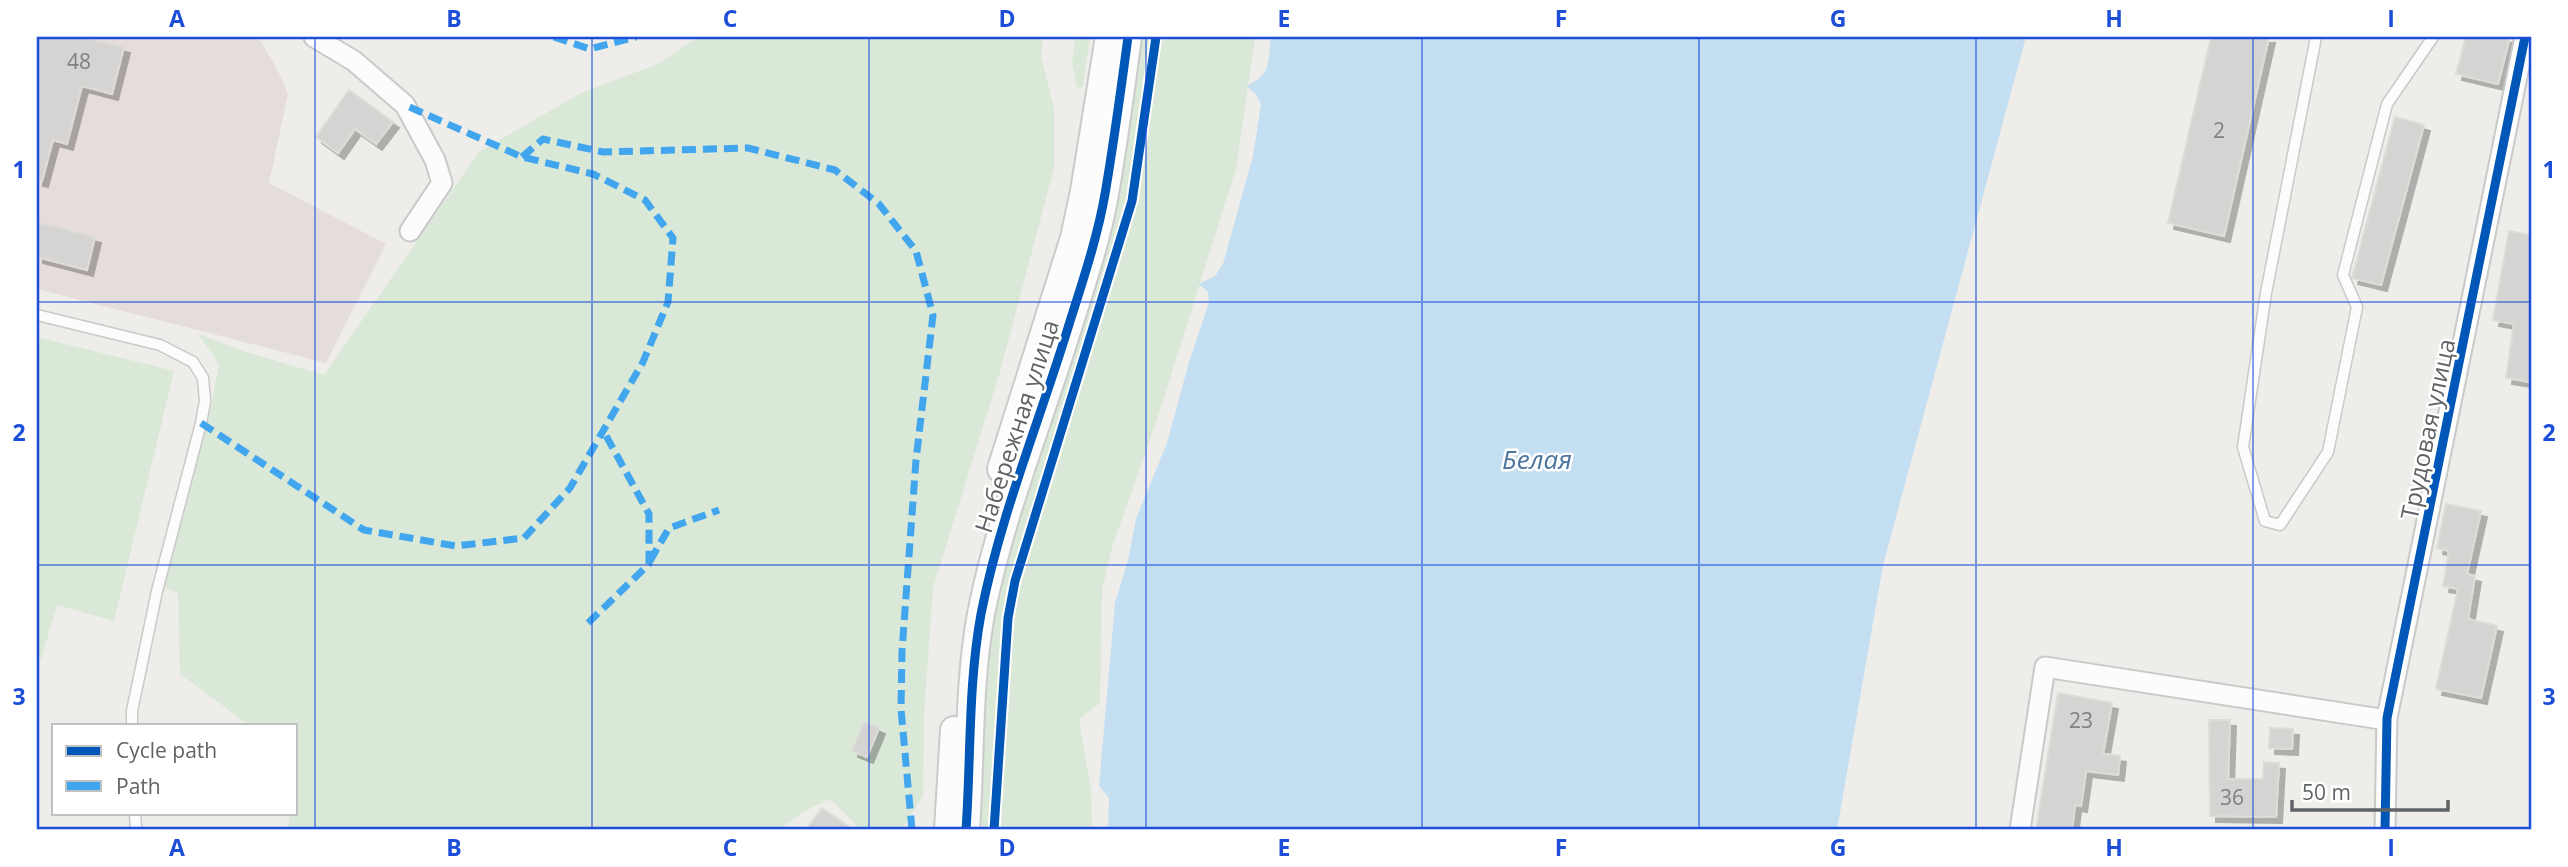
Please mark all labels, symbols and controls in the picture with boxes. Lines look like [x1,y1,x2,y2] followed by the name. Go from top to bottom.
[169,2,185,34] text: A
[446,2,462,34] text: B
[723,2,737,34] text: C
[998,2,1016,34] text: D
[1278,2,1290,34] text: E
[1555,2,1567,34] text: F
[1830,2,1846,34] text: G
[2105,2,2123,34] text: H
[2387,2,2395,34] text: I
[67,47,91,75] house number: 48
[2213,116,2225,144] house number: 2
[12,153,26,185] text: 1
[2542,153,2556,185] text: 1
[966,315,1066,537] street label: Набережная улица
[2392,335,2462,523] street label: Трудовая улица
[12,416,26,448] text: 2
[2542,416,2556,448] text: 2
[1502,441,1572,477] water label: Белая
[12,680,26,712] text: 3
[2542,680,2556,712] text: 3
[2069,706,2093,734] house number: 23
[52,724,298,814] legend
[116,736,217,764] text: Cycle path
[2292,769,2447,813] scale bar
[116,772,161,800] text: Path
[2302,778,2351,806] text: 50 m
[2220,783,2244,811] house number: 36
[169,831,185,863] text: A
[446,831,462,863] text: B
[723,831,737,863] text: C
[998,831,1016,863] text: D
[1278,831,1290,863] text: E
[1555,831,1567,863] text: F
[1830,831,1846,863] text: G
[2105,831,2123,863] text: H
[2387,831,2395,863] text: I

